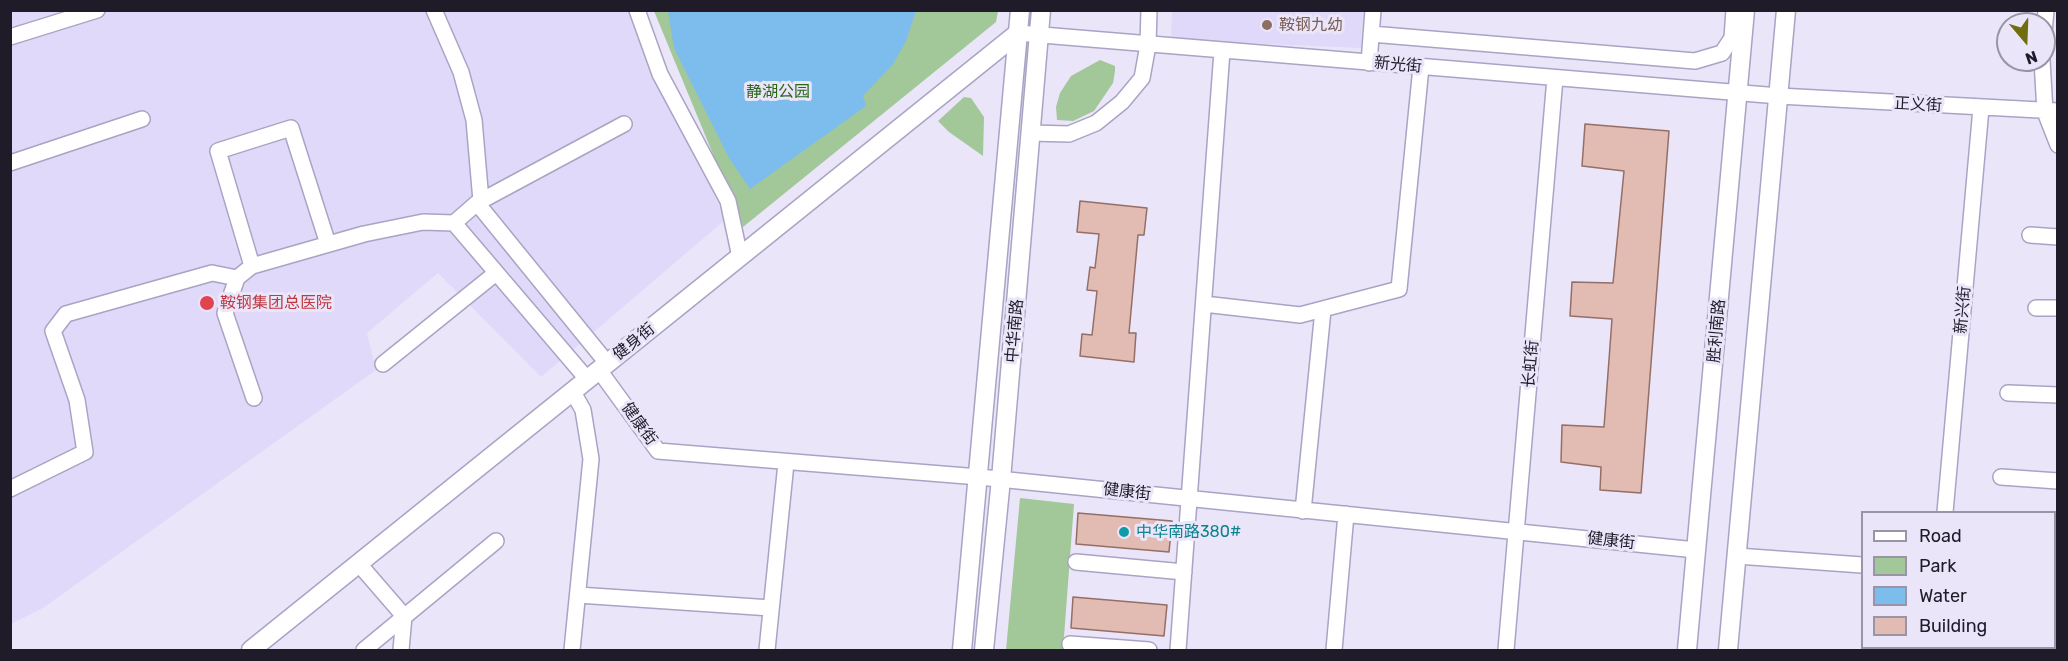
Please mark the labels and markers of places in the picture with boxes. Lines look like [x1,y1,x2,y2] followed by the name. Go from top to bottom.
[1279,15,1343,35] place label: 鞍钢九幼
[1260,18,1274,32] marker: 鞍钢九幼
[220,293,332,313] place label: 鞍钢集团总医院
[198,294,216,312] marker: 鞍钢集团总医院
[1136,522,1241,542] place label: 中华南路380#
[1117,525,1131,539] marker: 中华南路380#

